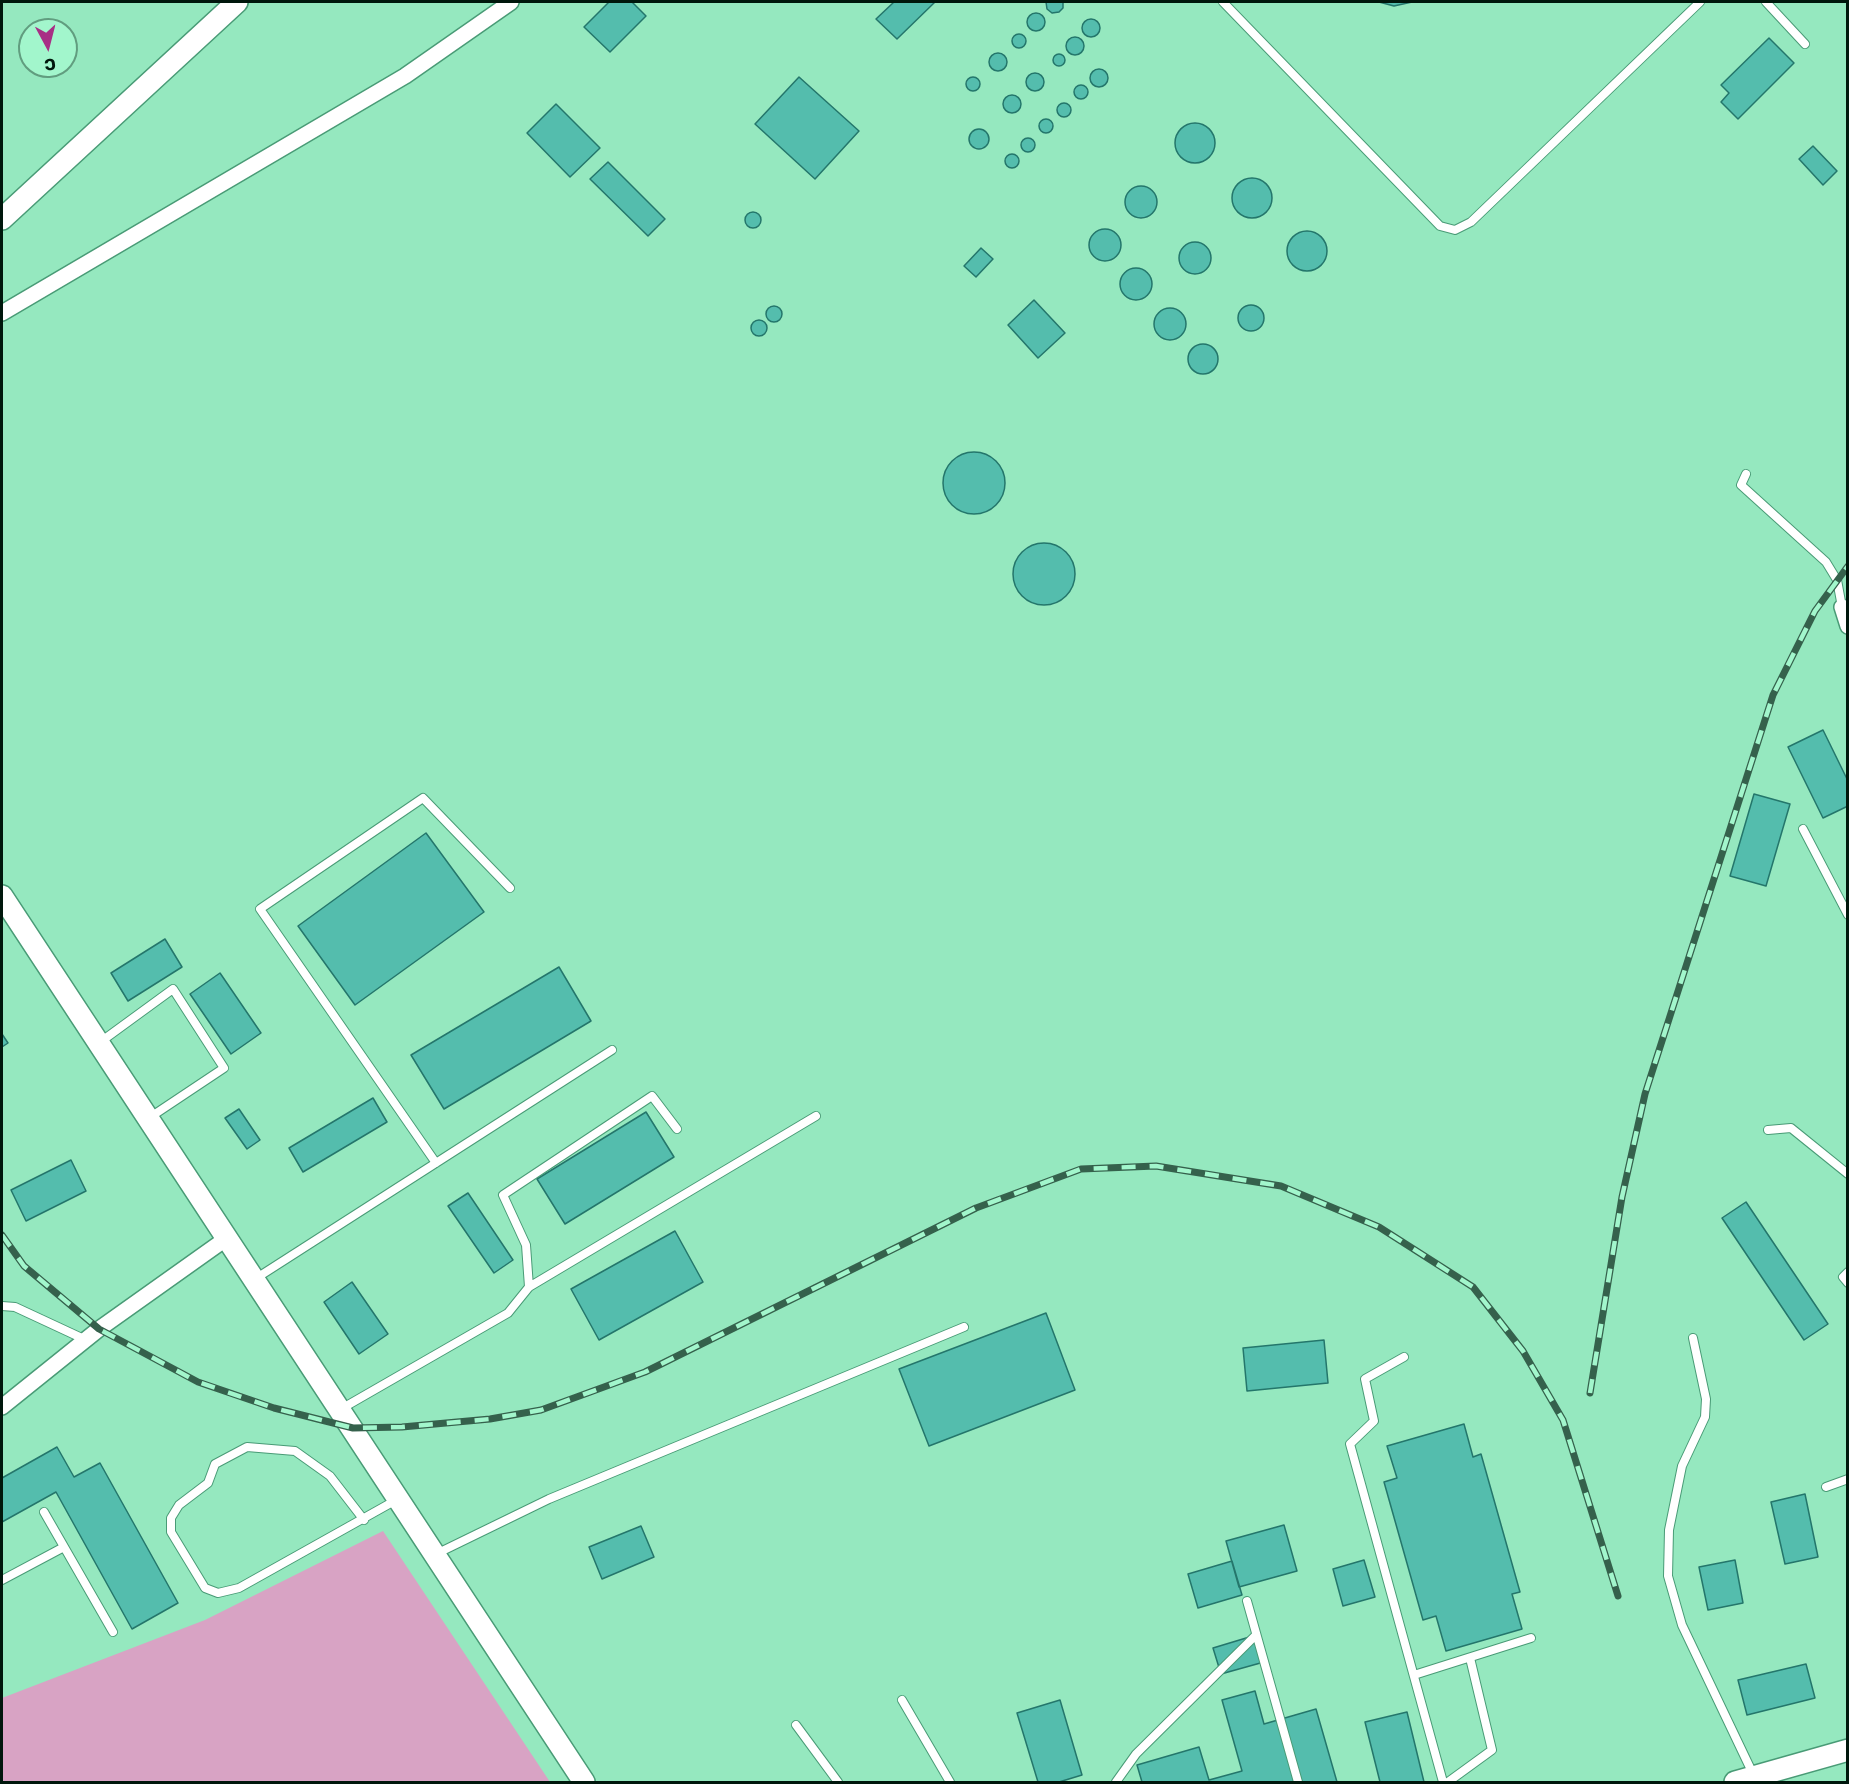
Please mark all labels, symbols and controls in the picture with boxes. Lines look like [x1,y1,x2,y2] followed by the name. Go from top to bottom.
[18,18,78,78] north arrow
[43,54,57,74] text: С

